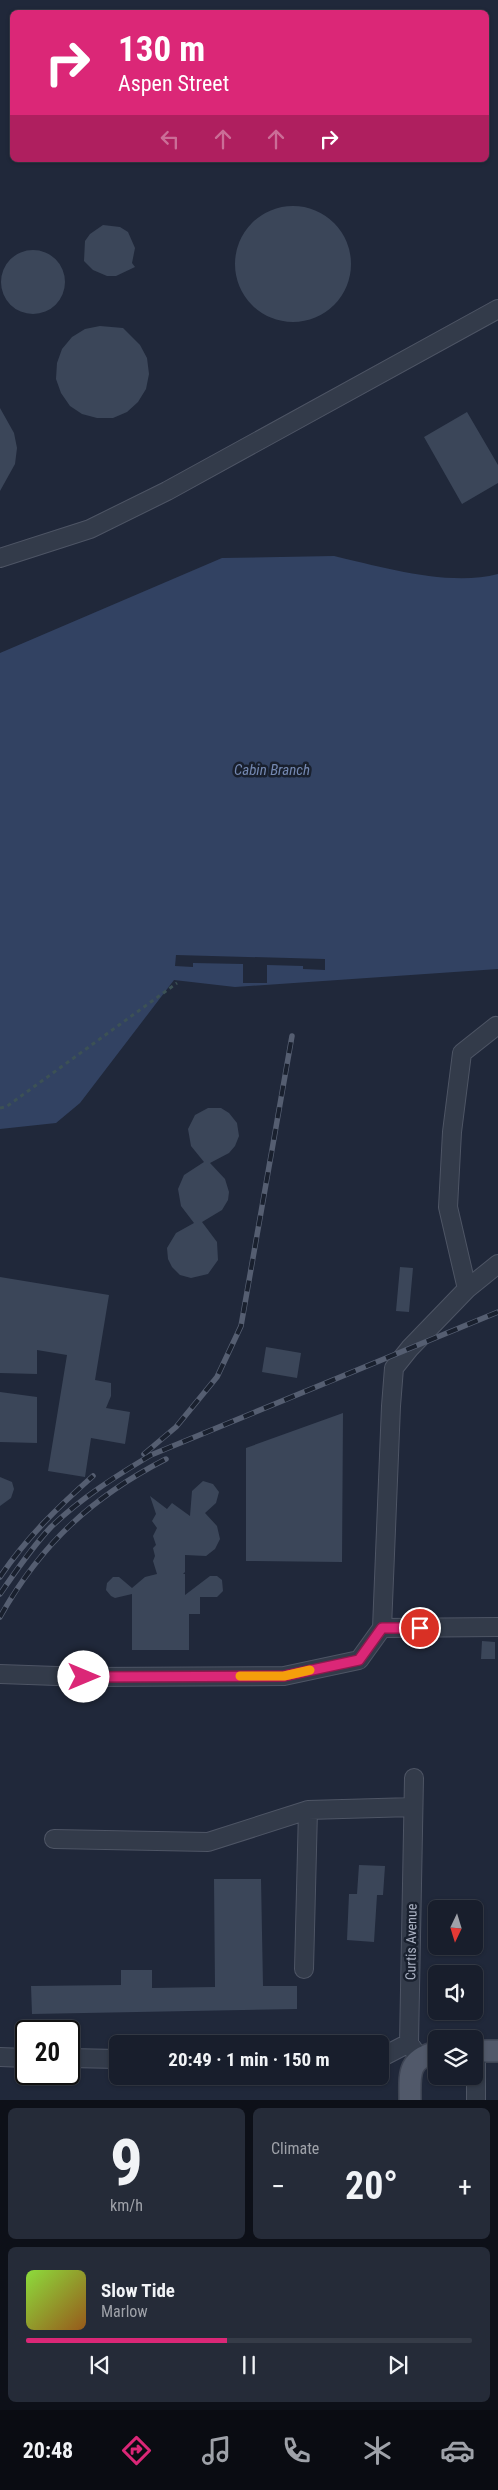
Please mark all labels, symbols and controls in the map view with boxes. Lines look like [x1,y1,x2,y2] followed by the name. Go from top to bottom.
[118,29,205,70] text: 130 m
[35,30,100,95] icon: right
[118,71,229,96] text: Aspen Street
[156,125,184,153] icon: left
[209,125,237,153] icon: ahead
[262,125,290,153] icon: ahead
[315,125,343,153] icon: right
[234,761,310,779] water label: Cabin Branch
[399,1607,441,1649] pin
[406,1614,434,1642] icon: arrive
[57,1650,109,1702] position arrow
[428,1900,482,1955] north arrow
[428,1900,483,2085] map controls
[402,1903,420,1980] street label: Curtis Avenue
[428,1965,483,2020] button: sound
[15,2020,80,2085] speed limit sign: 20
[428,2030,483,2085] button: layers
[168,2048,330,2071] text: 20:49 · 1 min · 150 m
[110,2125,143,2201] text: 9
[271,2139,319,2158] text: Climate
[345,2164,398,2208] text: 20°
[271,2170,285,2203] text: −
[458,2170,472,2203] text: +
[110,2196,143,2215] text: km/h
[101,2279,175,2302] text: Slow Tide
[101,2302,148,2321] text: Marlow
[86,2351,114,2379] icon: previous
[235,2351,263,2379] icon: pause
[384,2351,412,2379] icon: next
[119,2433,154,2468] icon: directions
[199,2433,234,2468] icon: music
[279,2433,314,2468] icon: phone
[360,2433,395,2468] icon: climate
[440,2433,475,2468] icon: car
[23,2438,73,2463] text: 20:48

